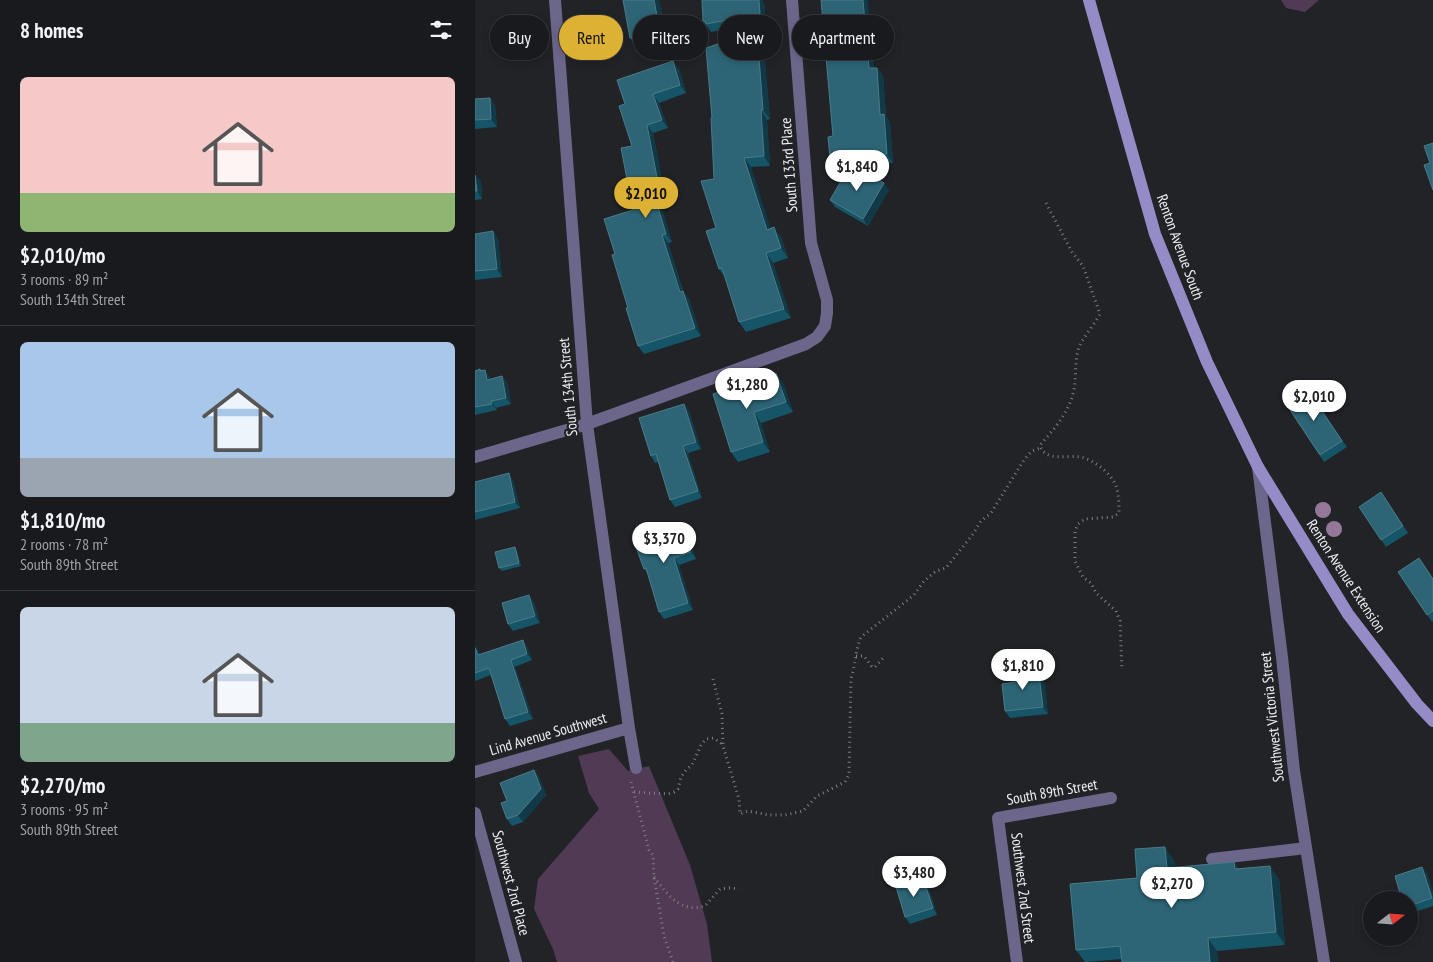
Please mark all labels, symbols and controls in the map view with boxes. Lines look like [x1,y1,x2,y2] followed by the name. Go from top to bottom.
[490,15,549,60] chip: Buy
[559,15,623,60] chip: Rent
[633,15,708,60] chip: Filters
[718,15,782,60] chip: New
[792,15,894,60] chip: Apartment
[427,16,455,44] icon: filters
[20,17,83,44] text: 8 homes
[193,109,283,199] icon: home
[776,117,801,213] street label: South 133rd Place
[816,150,898,192] pin: $1,840
[836,156,878,176] text: $1,840
[605,176,687,219] pin: $2,010
[625,183,667,203] text: $2,010
[1153,192,1208,302] street label: Renton Avenue South
[20,242,105,269] text: $2,010/mo
[20,269,108,289] text: 3 rooms · 89 m²
[20,289,125,309] text: South 134th Street
[554,337,581,437] street label: South 134th Street
[706,368,788,410] pin: $1,280
[726,374,768,394] text: $1,280
[193,375,283,465] icon: home
[1273,380,1355,422] pin: $2,010
[1293,386,1335,406] text: $2,010
[20,507,105,534] text: $1,810/mo
[1303,516,1390,636] street label: Renton Avenue Extension
[623,522,705,564] pin: $3,370
[643,528,685,548] text: $3,370
[20,534,108,554] text: 2 rooms · 78 m²
[20,554,118,574] text: South 89th Street
[193,640,283,730] icon: home
[982,648,1064,691] pin: $1,810
[1255,651,1288,783] street label: Southwest Victoria Street
[1002,655,1044,675] text: $1,810
[487,708,608,759] street label: Lind Avenue Southwest
[20,772,105,799] text: $2,270/mo
[1005,774,1099,809] street label: South 89th Street
[20,799,108,819] text: 3 rooms · 95 m²
[20,819,118,839] text: South 89th Street
[488,828,535,937] street label: Southwest 2nd Place
[1007,831,1040,944] street label: Southwest 2nd Street
[873,856,955,898] pin: $3,480
[893,862,935,882] text: $3,480
[1131,866,1213,909] pin: $2,270
[1151,873,1193,893] text: $2,270
[1363,891,1417,946] north arrow
[1363,891,1418,946] map controls

